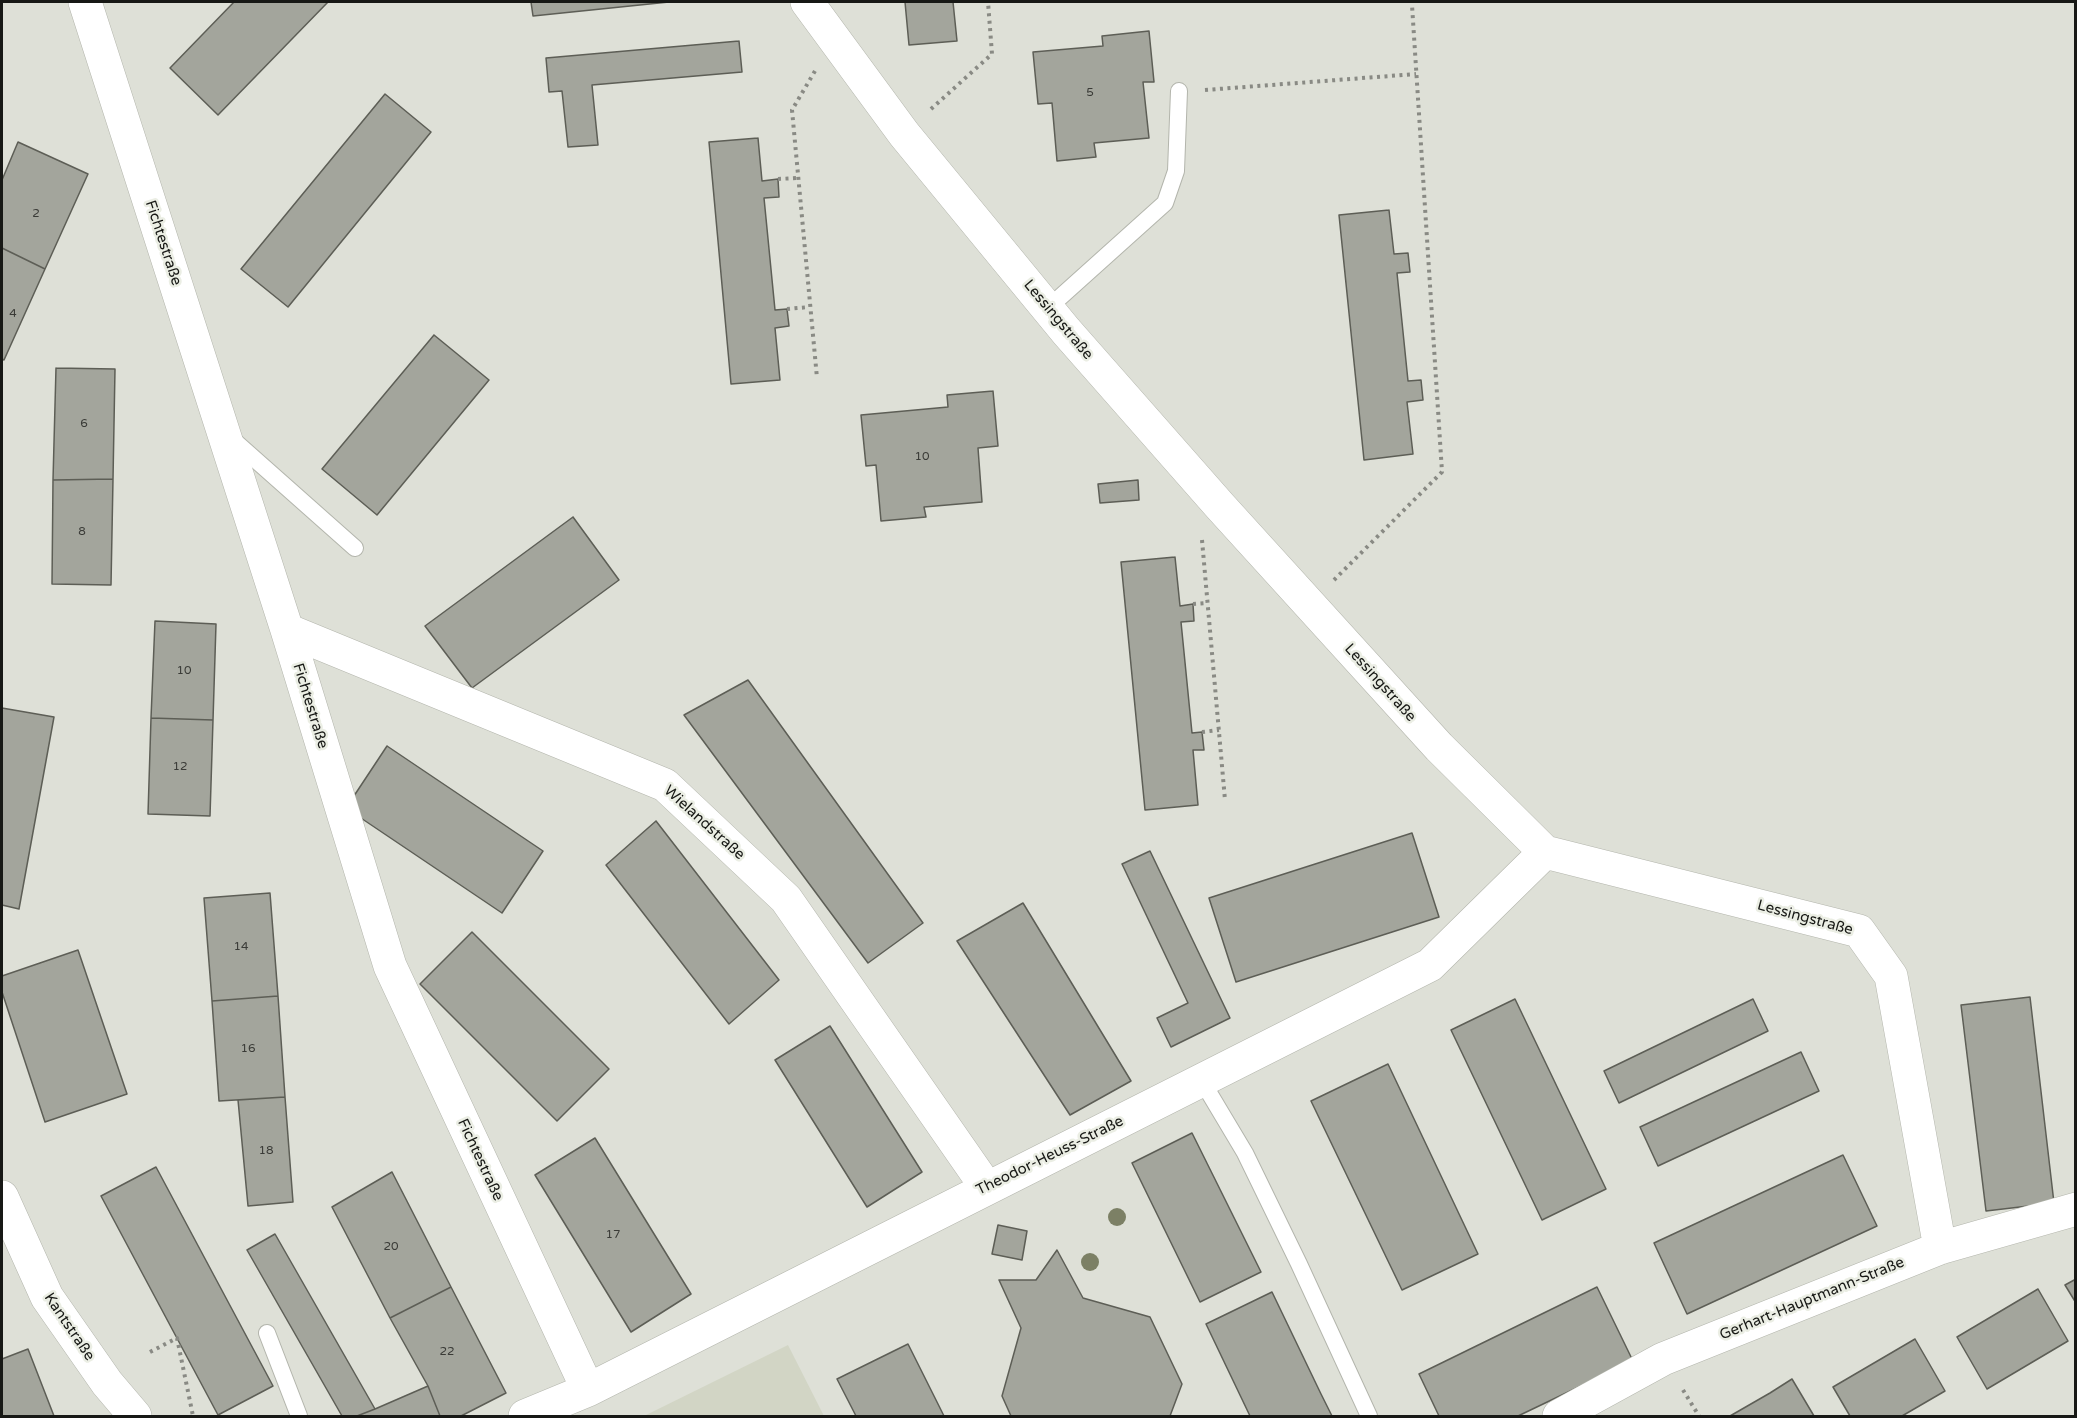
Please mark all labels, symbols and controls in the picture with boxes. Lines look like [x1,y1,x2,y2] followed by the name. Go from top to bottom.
[1086,86,1094,100] house number: 5
[141,198,185,288] street label: Fichtestraße
[32,207,40,221] house number: 2
[1019,276,1097,364] street label: Lessingstraße
[9,307,17,321] house number: 4
[80,417,88,431] house number: 6
[914,450,930,464] house number: 10
[78,525,86,539] house number: 8
[1340,640,1420,726] street label: Lessingstraße
[288,661,332,751] street label: Fichtestraße
[176,664,192,678] house number: 10
[172,760,188,774] house number: 12
[660,782,748,864] street label: Wielandstraße
[1755,897,1855,939] street label: Lessingstraße
[233,940,249,954] house number: 14
[240,1042,256,1056] house number: 16
[973,1112,1127,1200] street label: Theodor-Heuss-Straße
[453,1116,507,1204] street label: Fichtestraße
[258,1144,274,1158] house number: 18
[605,1228,621,1242] house number: 17
[383,1240,399,1254] house number: 20
[1717,1254,1907,1344] street label: Gerhart-Hauptmann-Straße
[40,1290,98,1364] street label: Kantstraße
[439,1345,455,1359] house number: 22

